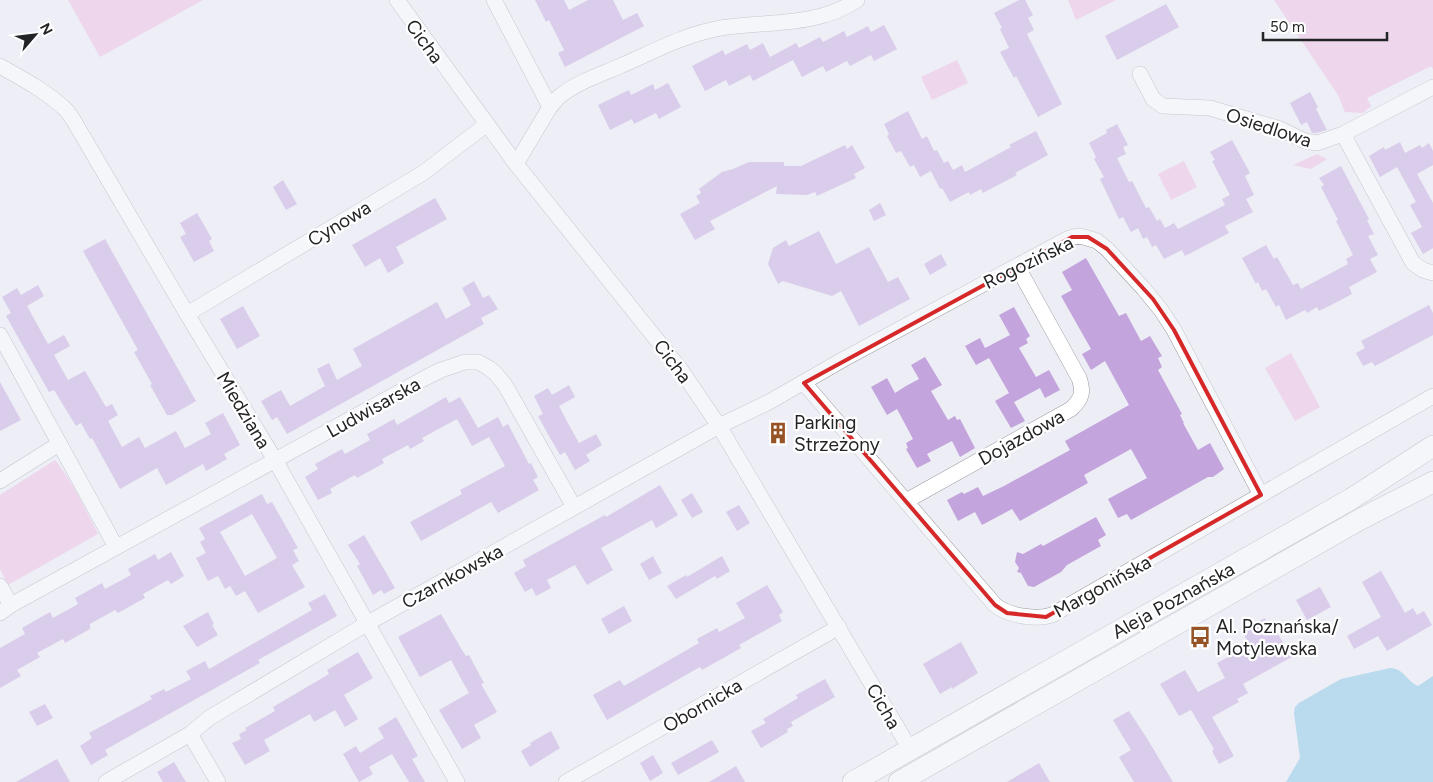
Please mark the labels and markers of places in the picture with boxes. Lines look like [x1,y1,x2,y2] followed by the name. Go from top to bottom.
[794,411,880,456] place label: Parking Strzeżony
[765,420,791,446] building icon: Parking Strzeżony
[1216,615,1339,660] place label: Al. Poznańska/ Motylewska
[1187,624,1213,650] bus stop icon: Al. Poznańska/ Motylewska

